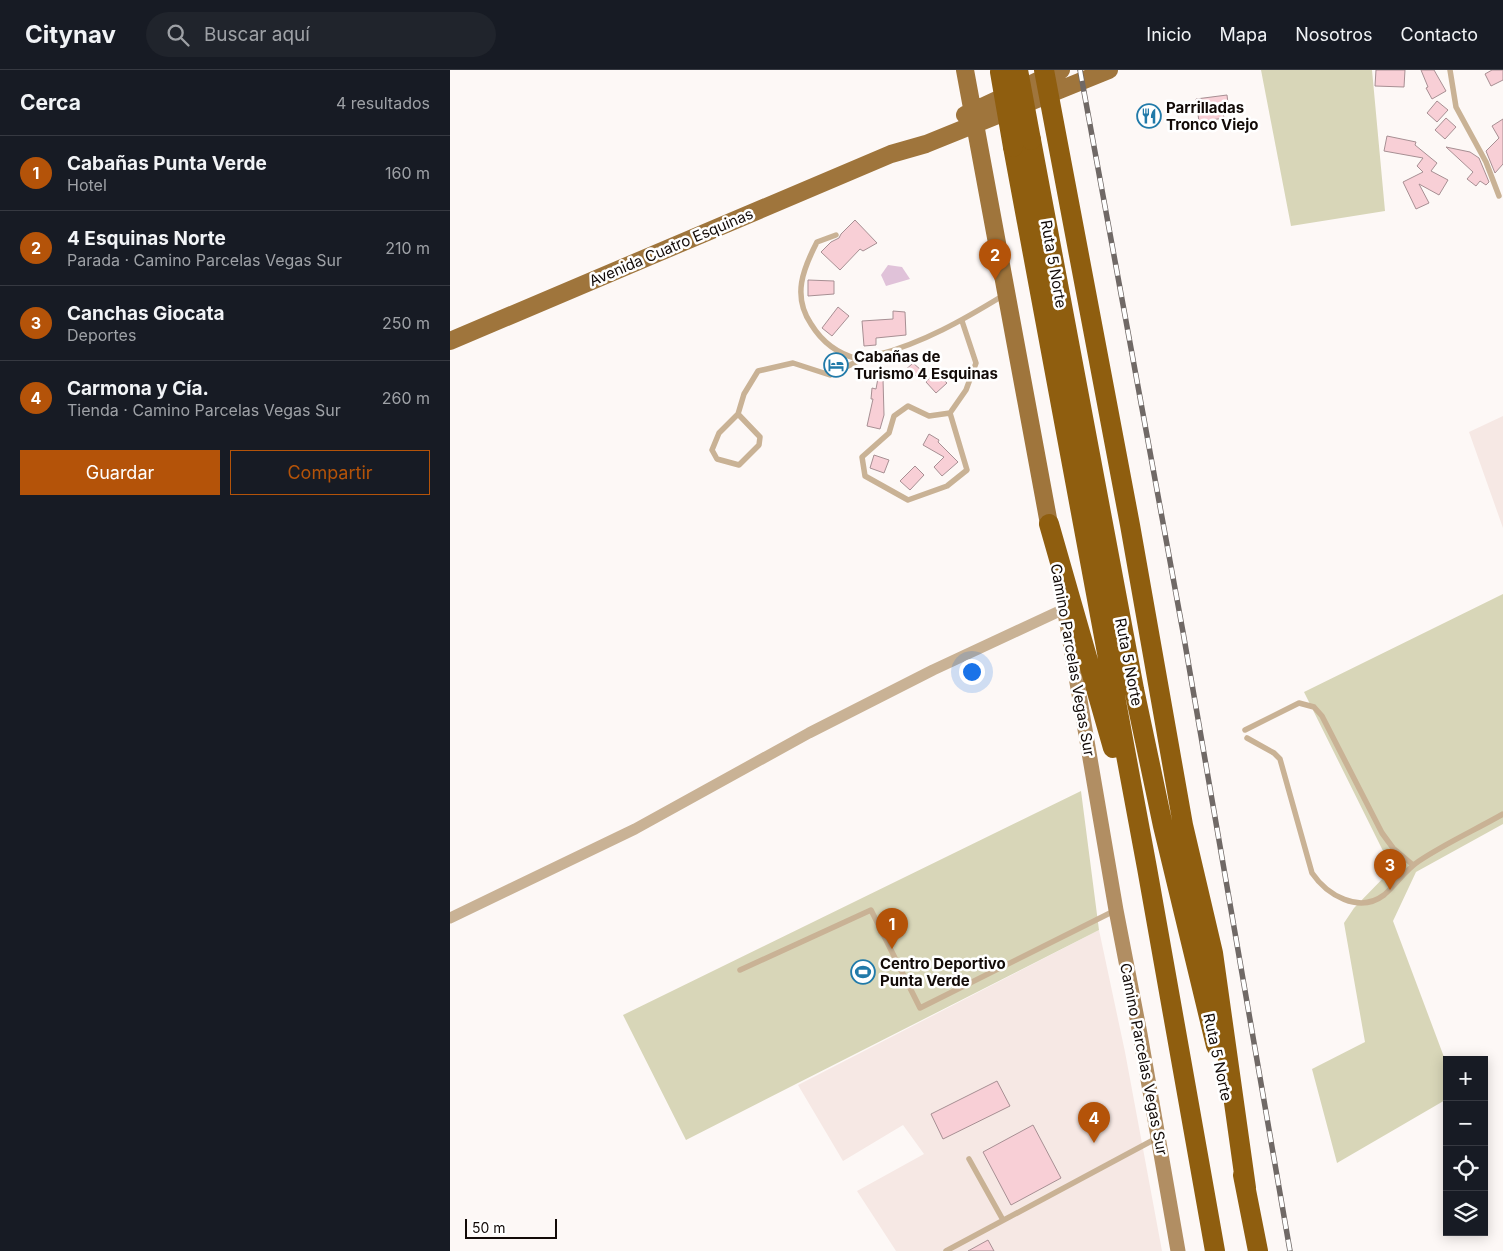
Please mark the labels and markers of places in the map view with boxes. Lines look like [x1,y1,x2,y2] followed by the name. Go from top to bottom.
[1166,98,1258,134] place label: Parrilladas Tronco Viejo
[1136,103,1162,129] restaurant icon: Parrilladas Tronco Viejo
[979,239,1011,280] pin: 2
[854,347,998,383] place label: Cabañas de Turismo 4 Esquinas
[823,352,849,378] hotel icon: Cabañas de Turismo 4 Esquinas
[1374,849,1406,890] pin: 3
[876,908,908,949] pin: 1
[880,954,1006,990] place label: Centro Deportivo Punta Verde
[850,959,876,985] sports icon: Centro Deportivo Punta Verde
[1078,1102,1110,1143] pin: 4

